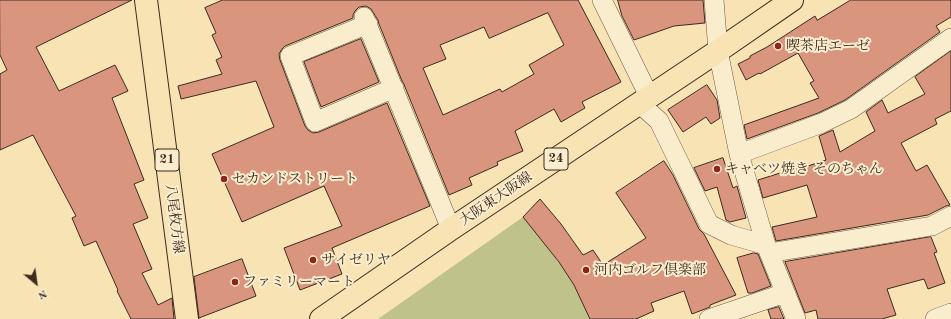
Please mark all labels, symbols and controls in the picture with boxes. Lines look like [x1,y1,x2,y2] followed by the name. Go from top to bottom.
[786,38,870,54] place label: 喫茶店エーゼ
[773,41,783,51] marker: 喫茶店エーゼ
[544,148,568,170] road number: 24
[155,149,179,171] road number: 21
[725,161,883,177] place label: キャベツ焼き そのちゃん
[712,164,722,174] marker: キャベツ焼き そのちゃん
[456,169,536,229] street label: 大阪東大阪線
[232,171,358,187] place label: セカンドストリート
[219,174,229,184] marker: セカンドストリート
[161,183,187,255] street label: 八尾枚方線
[321,252,391,268] place label: サイゼリヤ
[308,255,318,265] marker: サイゼリヤ
[594,262,706,278] place label: 河内ゴルフ倶楽部
[16,263,56,303] north arrow
[581,265,591,275] marker: 河内ゴルフ倶楽部
[243,274,355,290] place label: ファミリーマート
[230,277,240,287] marker: ファミリーマート
[36,287,48,301] text: N

